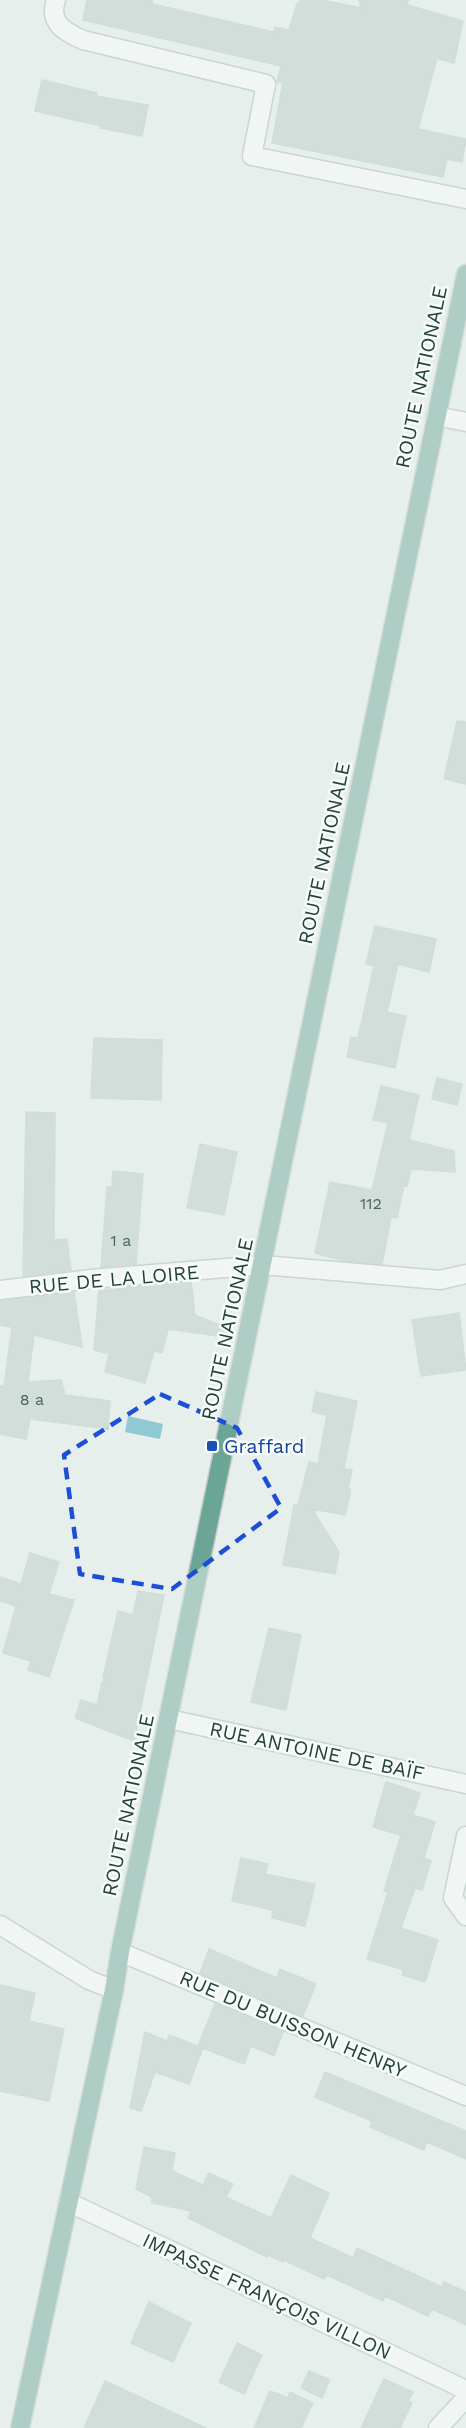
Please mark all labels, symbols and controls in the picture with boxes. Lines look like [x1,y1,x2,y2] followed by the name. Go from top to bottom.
[390,284,452,470] street label: ROUTE NATIONALE
[293,760,355,946] street label: ROUTE NATIONALE
[360,1194,382,1213] house number: 112
[111,1231,131,1250] house number: 1 a
[196,1236,258,1422] street label: ROUTE NATIONALE
[28,1260,200,1298] street label: RUE DE LA LOIRE
[20,1390,44,1409] house number: 8 a
[224,1434,304,1458] place label: Graffard
[205,1439,219,1453] marker: Graffard
[97,1712,159,1898] street label: ROUTE NATIONALE
[207,1716,427,1786] street label: RUE ANTOINE DE BAÏF
[176,1965,411,2083] street label: RUE DU BUISSON HENRY
[139,2228,395,2364] street label: IMPASSE FRANÇOIS VILLON

